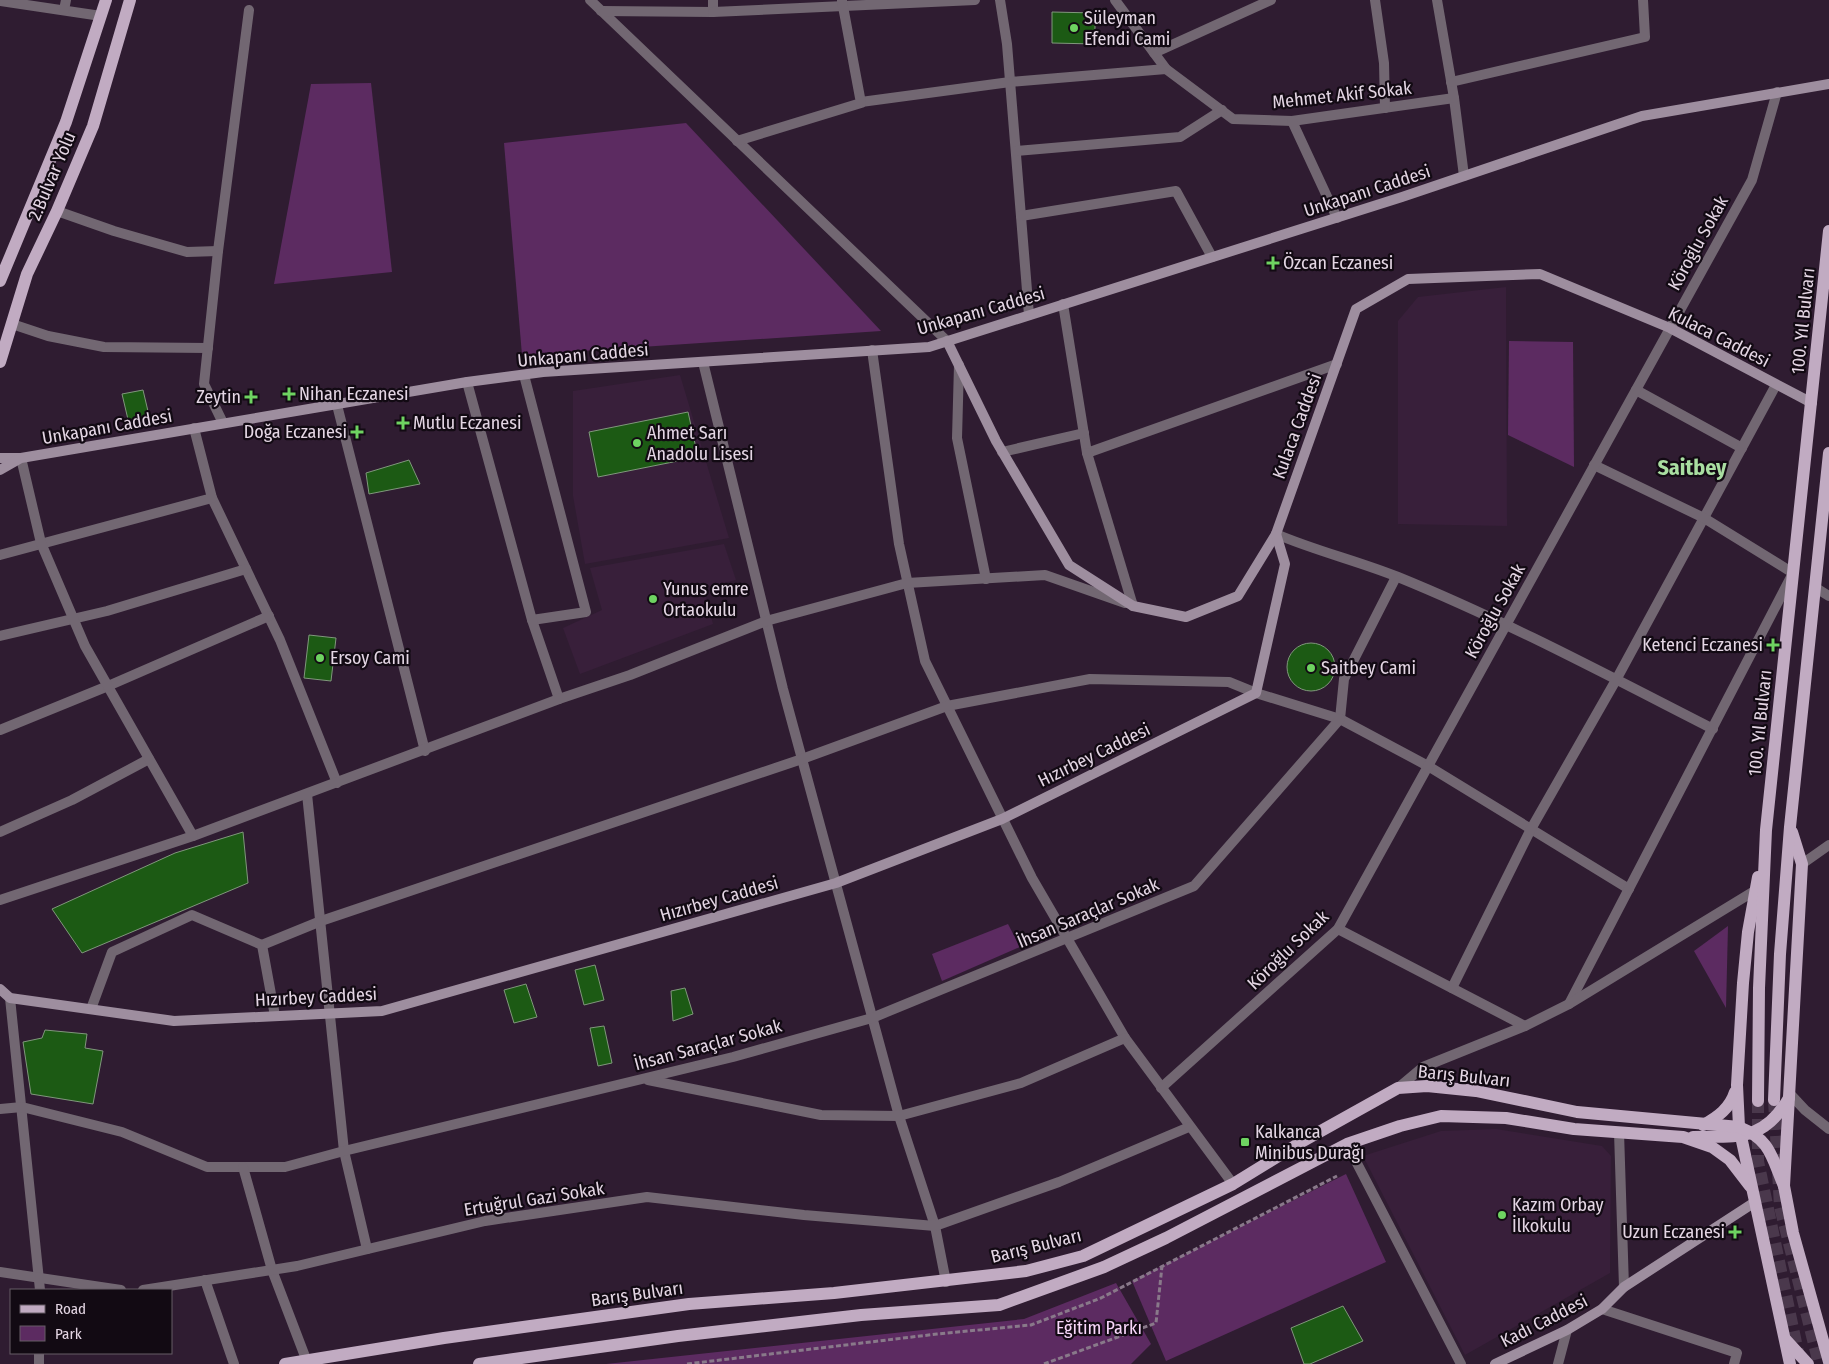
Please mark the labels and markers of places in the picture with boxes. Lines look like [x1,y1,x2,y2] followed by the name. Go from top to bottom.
[1084,7,1170,50] place label: Süleyman Efendi Cami
[1068,22,1080,34] marker: Süleyman Efendi Cami
[1283,252,1393,274] place label: Özcan Eczanesi
[1267,257,1279,269] marker: Özcan Eczanesi
[299,383,409,405] place label: Nihan Eczanesi
[196,386,241,408] place label: Zeytin
[283,388,295,400] marker: Nihan Eczanesi
[245,391,257,403] marker: Zeytin
[413,412,521,434] place label: Mutlu Eczanesi
[397,417,409,429] marker: Mutlu Eczanesi
[244,421,347,443] place label: Doğa Eczanesi
[647,422,754,465] place label: Ahmet Sarı Anadolu Lisesi
[351,426,363,438] marker: Doğa Eczanesi
[631,437,643,449] marker: Ahmet Sarı Anadolu Lisesi
[663,578,749,621] place label: Yunus emre Ortaokulu
[647,593,659,605] marker: Yunus emre Ortaokulu
[1642,634,1763,656] place label: Ketenci Eczanesi
[1767,639,1779,651] marker: Ketenci Eczanesi
[330,647,410,669] place label: Ersoy Cami
[314,652,326,664] marker: Ersoy Cami
[1321,657,1416,679] place label: Saitbey Cami
[1305,662,1317,674] marker: Saitbey Cami
[1255,1121,1365,1164] place label: Kalkanca Minibus Durağı
[1239,1136,1251,1148] marker: Kalkanca Minibus Durağı
[1512,1194,1604,1237] place label: Kazım Orbay İlkokulu
[1496,1209,1508,1221] marker: Kazım Orbay İlkokulu
[1622,1221,1725,1243] place label: Uzun Eczanesi
[1729,1226,1741,1238] marker: Uzun Eczanesi

